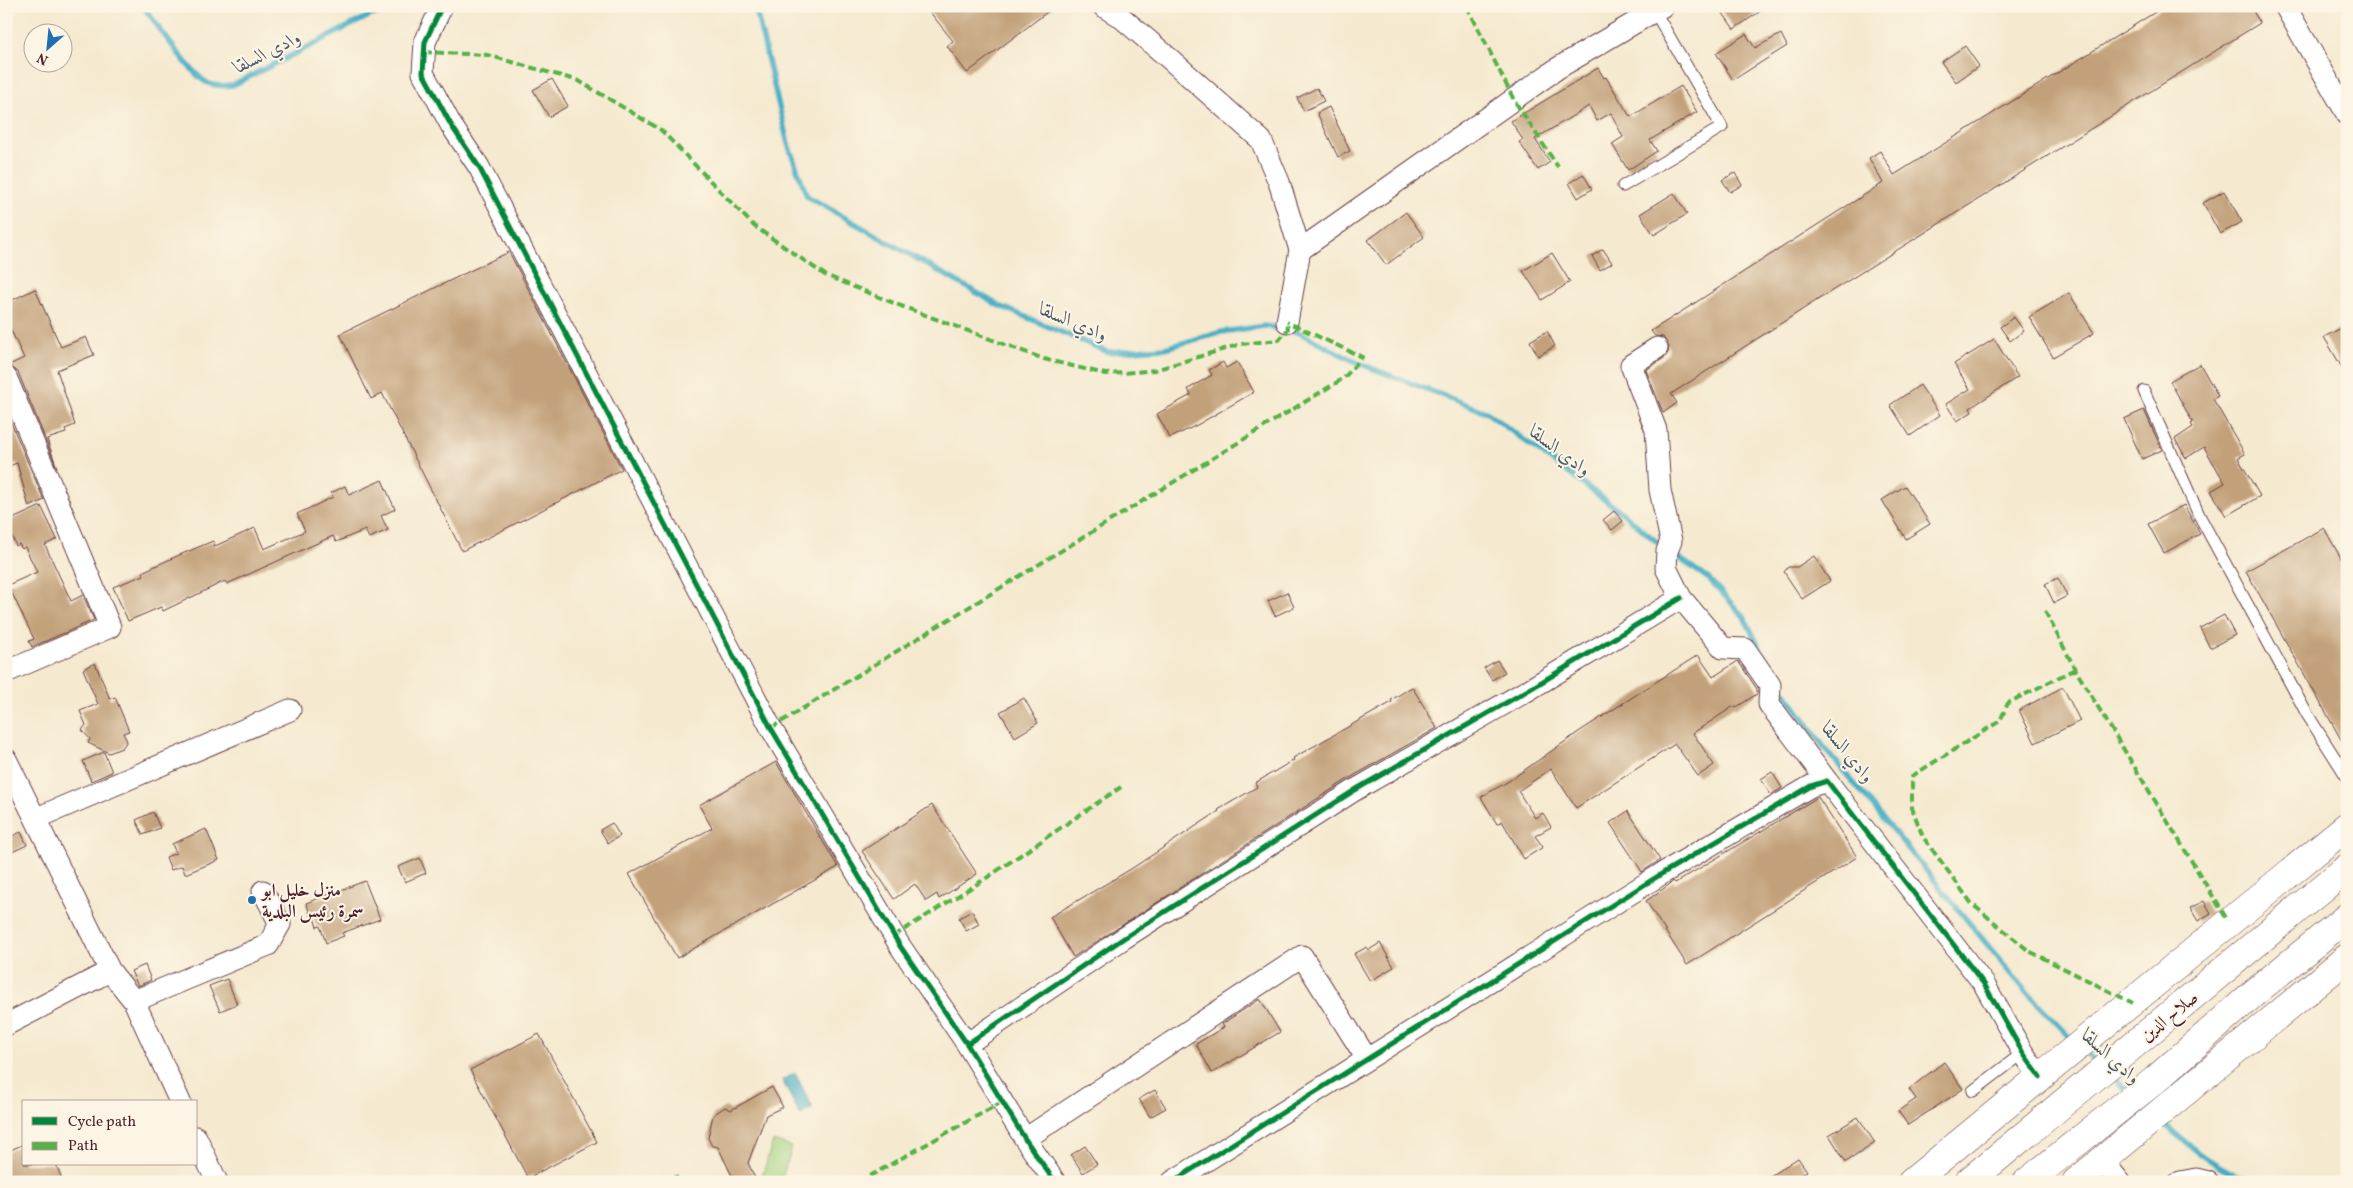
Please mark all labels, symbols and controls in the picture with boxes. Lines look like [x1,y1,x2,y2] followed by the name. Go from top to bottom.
[22,22,72,72] north arrow
[228,25,306,82] water label: وادي السلقا
[34,47,52,69] text: N
[1033,296,1111,350] water label: وادي السلقا
[1521,418,1596,484] water label: وادي السلقا
[1813,716,1880,790] water label: وادي السلقا
[260,879,364,925] place label: منزل خليل ابو سمرة رئيس البلدية
[246,894,258,906] marker: منزل خليل ابو سمرة رئيس البلدية
[2135,986,2206,1050] street label: صلاح الدين
[2073,1022,2146,1092] water label: وادي السلقا
[22,1100,198,1166] legend
[68,1112,136,1133] text: Cycle path
[68,1136,98,1157] text: Path

